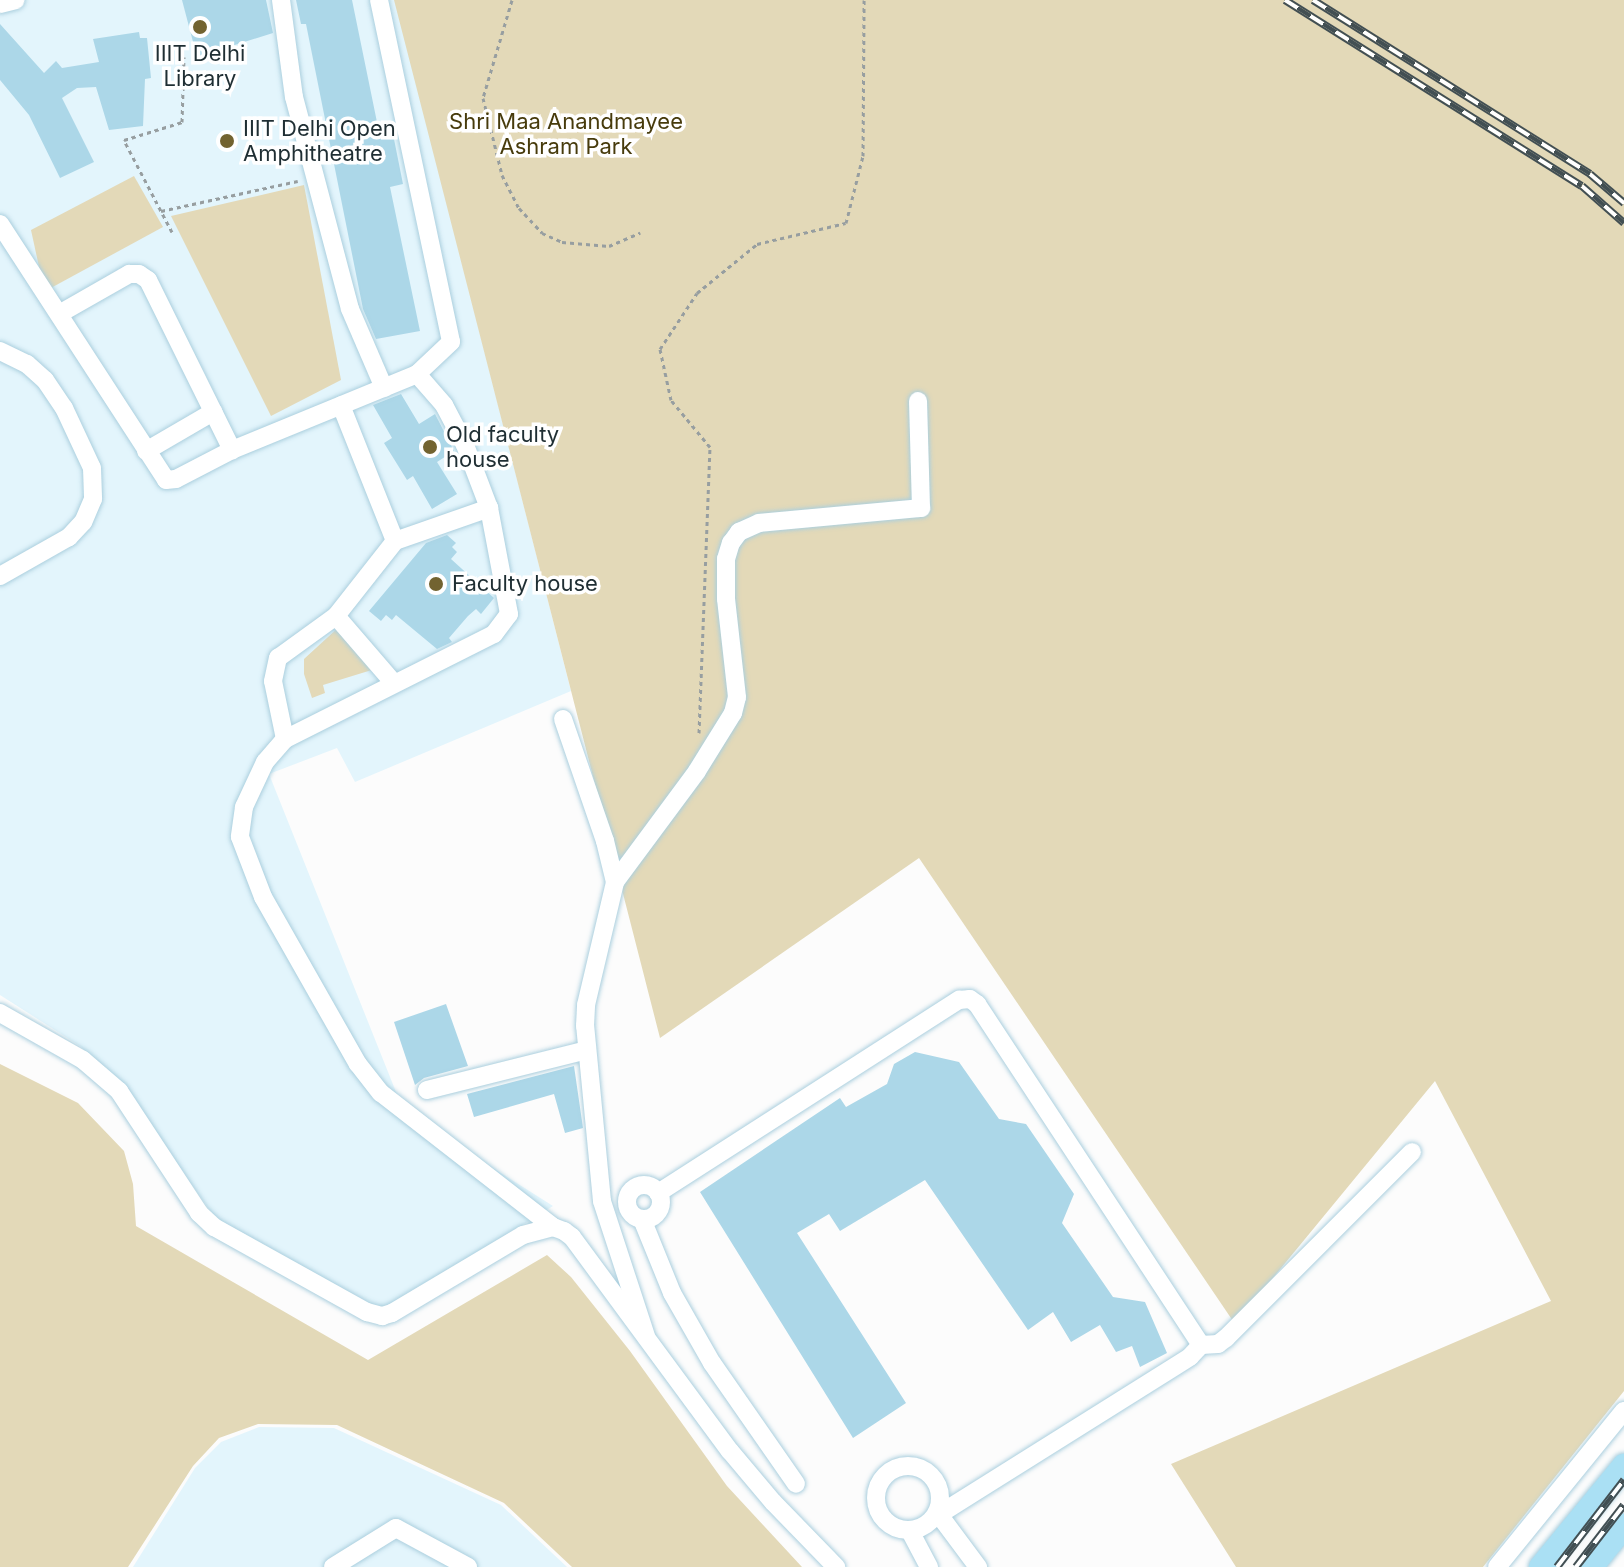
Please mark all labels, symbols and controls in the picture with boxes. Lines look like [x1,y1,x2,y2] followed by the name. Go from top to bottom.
[191,18,209,36] marker: IIIT Delhi Library
[155,40,245,92] place label: IIIT Delhi Library
[449,108,683,160] park label: Shri Maa Anandmayee Ashram Park
[243,115,396,166] place label: IIIT Delhi Open Amphitheatre
[218,132,236,150] marker: IIIT Delhi Open Amphitheatre
[446,421,559,472] place label: Old faculty house
[421,438,439,456] marker: Old faculty house
[452,571,598,597] place label: Faculty house
[427,575,445,593] marker: Faculty house

